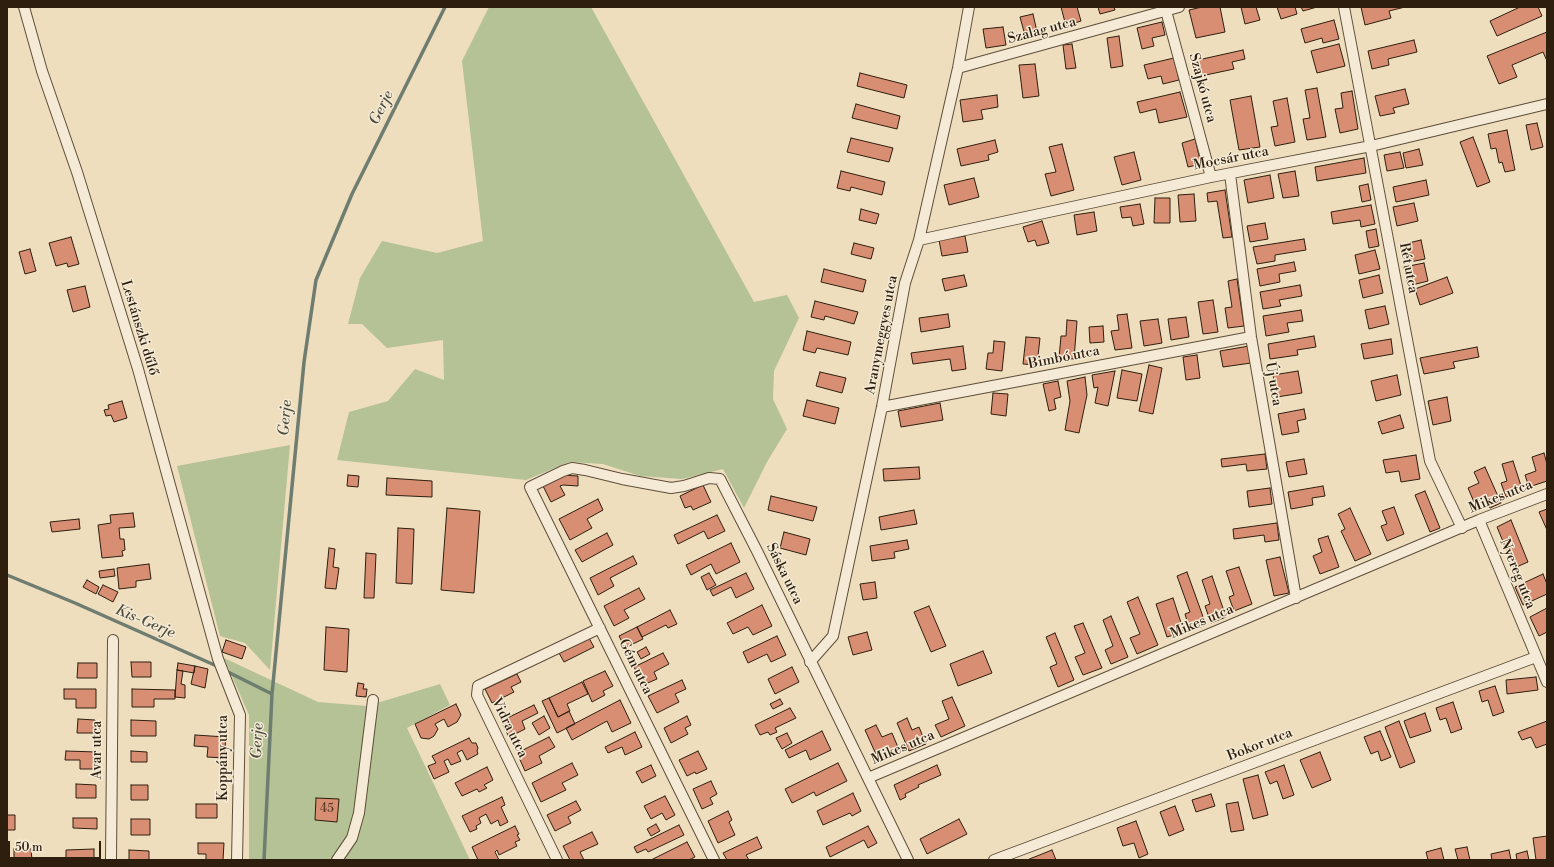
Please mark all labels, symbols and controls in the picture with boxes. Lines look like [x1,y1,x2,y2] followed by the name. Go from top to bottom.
[1006,14,1078,48] street label: Szalag utca
[1185,51,1219,125] street label: Szajkó utca
[366,88,398,128] water label: Gerje
[1192,143,1270,175] street label: Mocsár utca
[1395,241,1421,295] street label: Rét utca
[862,274,902,396] street label: Aranymeggyes utca
[117,278,161,378] street label: Lestánszki dűlő
[1027,343,1101,373] street label: Bimbó utca
[1261,361,1285,407] street label: Új utca
[275,399,297,437] water label: Gerje
[1467,477,1535,517] street label: Mikes utca
[1495,537,1539,611] street label: Nyereg utca
[762,541,806,607] street label: Sáska utca
[112,601,178,643] water label: Kis-Gerje
[1168,601,1236,643] street label: Mikes utca
[614,637,656,697] street label: Gém utca
[487,695,531,761] street label: Vidra utca
[216,715,232,801] street label: Koppány utca
[90,721,106,779] street label: Avar utca
[248,723,268,759] water label: Gerje
[1225,725,1295,765] street label: Bokor utca
[869,727,937,769] street label: Mikes utca
[320,802,334,816] house number: 45
[10,833,103,859] scale bar
[15,840,43,855] text: 50 m

